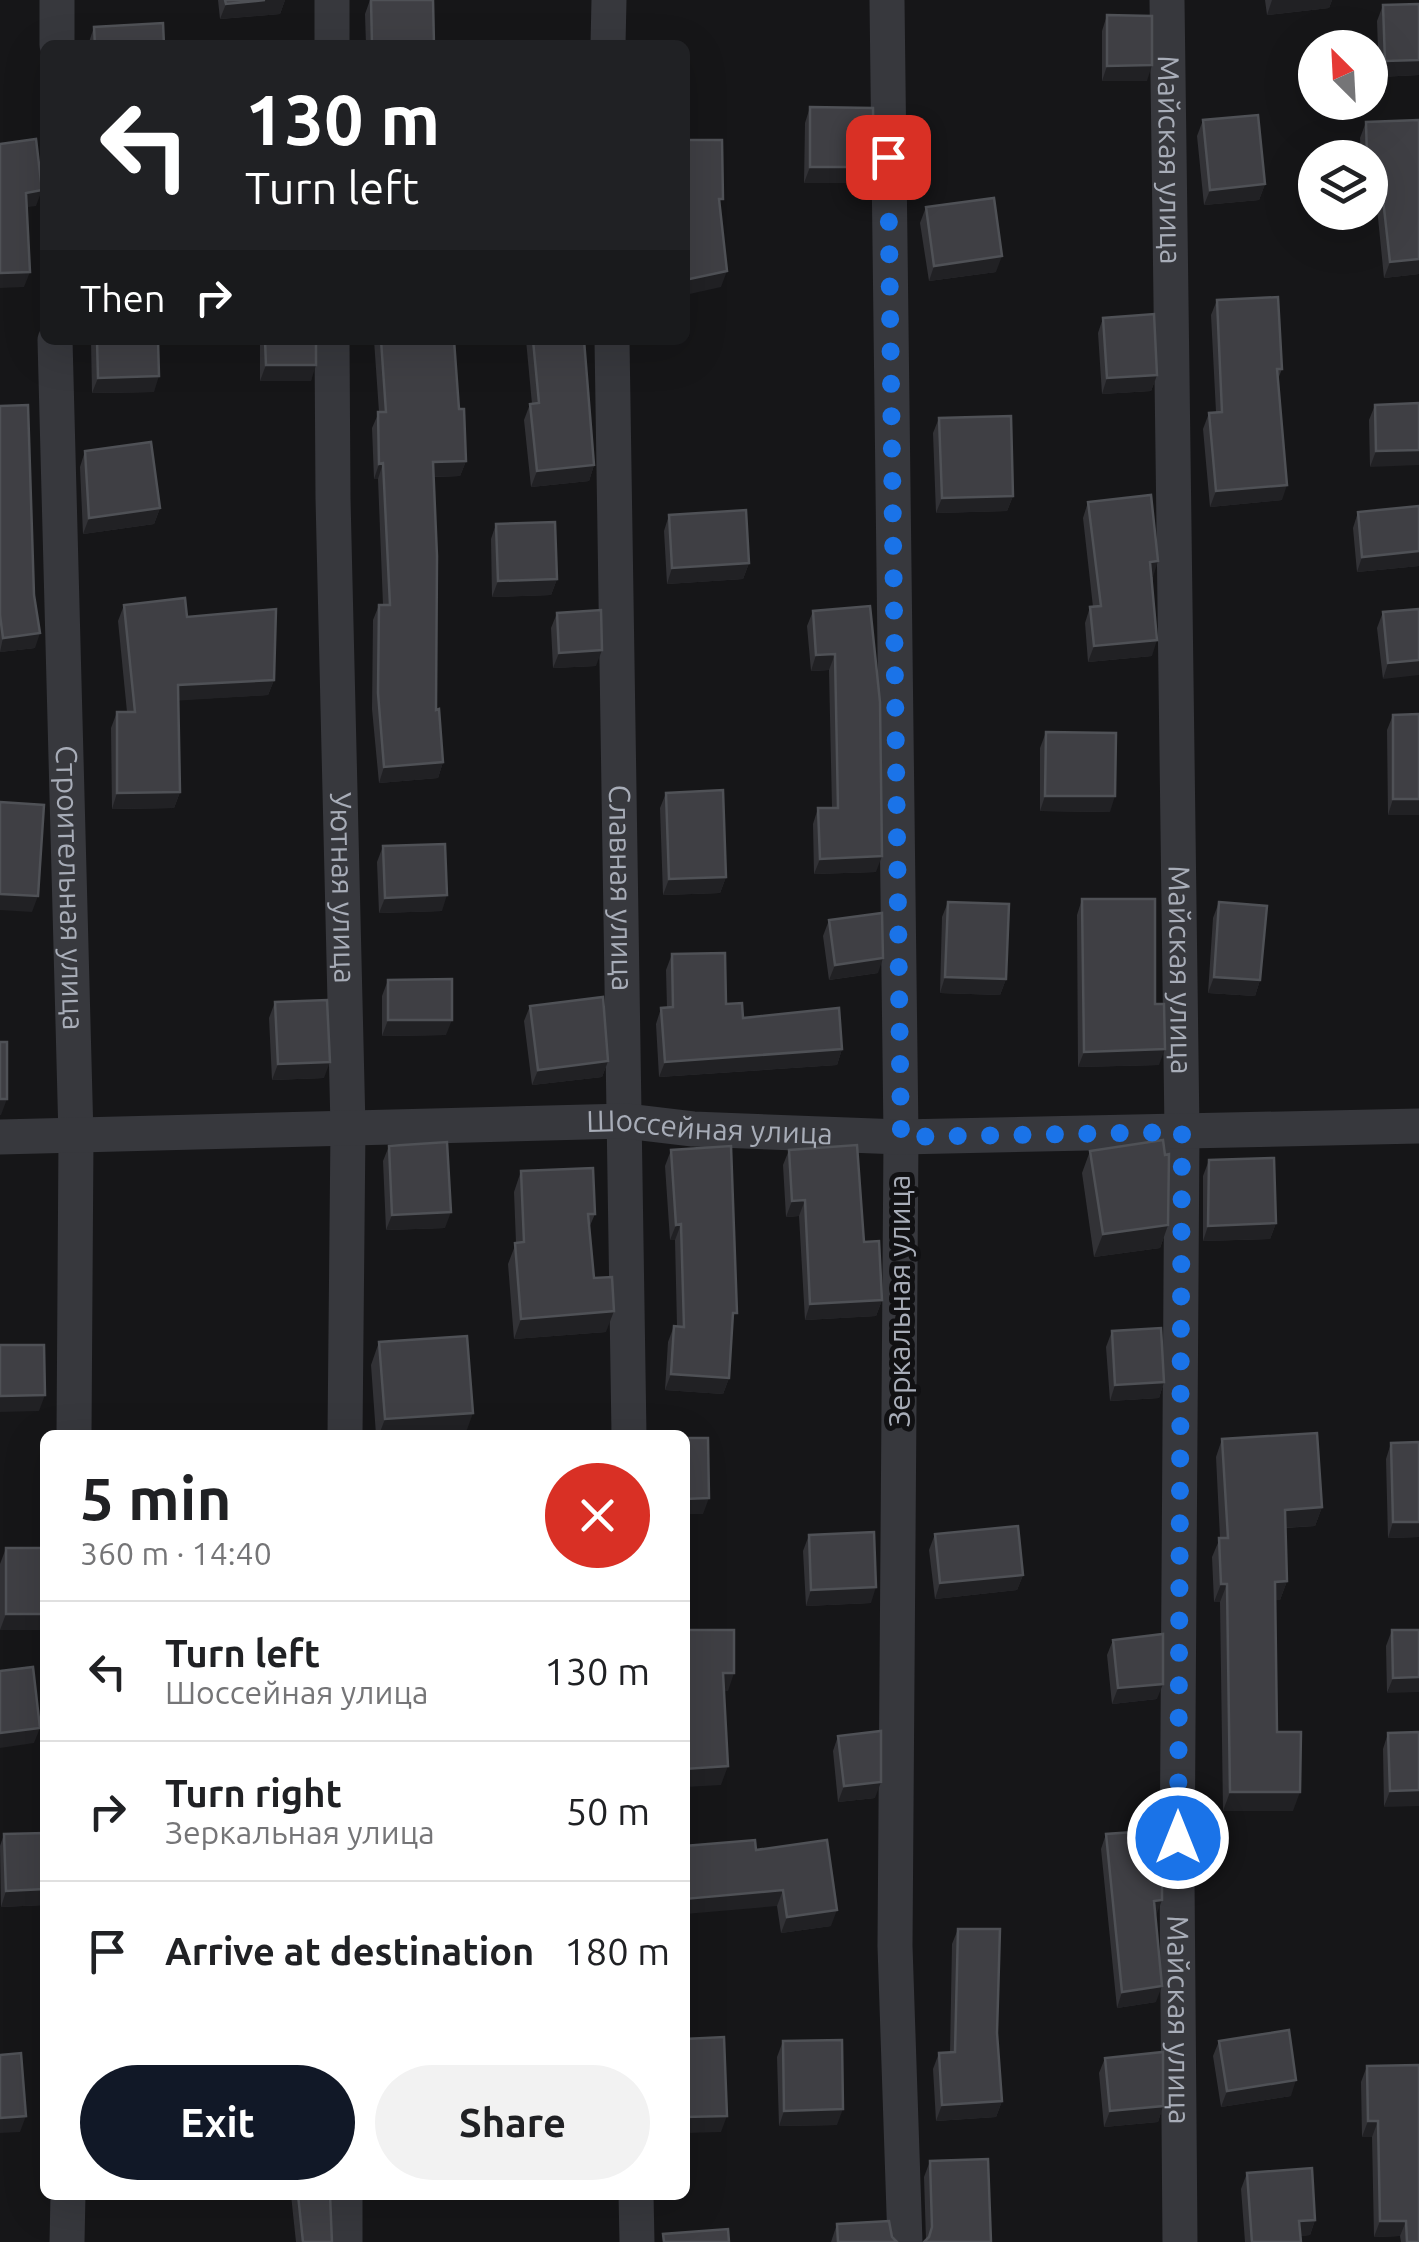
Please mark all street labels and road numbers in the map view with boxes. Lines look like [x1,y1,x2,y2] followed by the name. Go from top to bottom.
[1152,55,1189,265] street label: Майская улица
[50,745,91,1031] street label: Строительная улица
[603,784,640,991] street label: Славная улица
[324,792,363,984] street label: Уютная улица
[1162,865,1199,1075] street label: Майская улица
[586,1103,833,1150] street label: Шоссейная улица
[882,1175,916,1427] street label: Зеркальная улица
[1161,1915,1197,2125] street label: Майская улица

